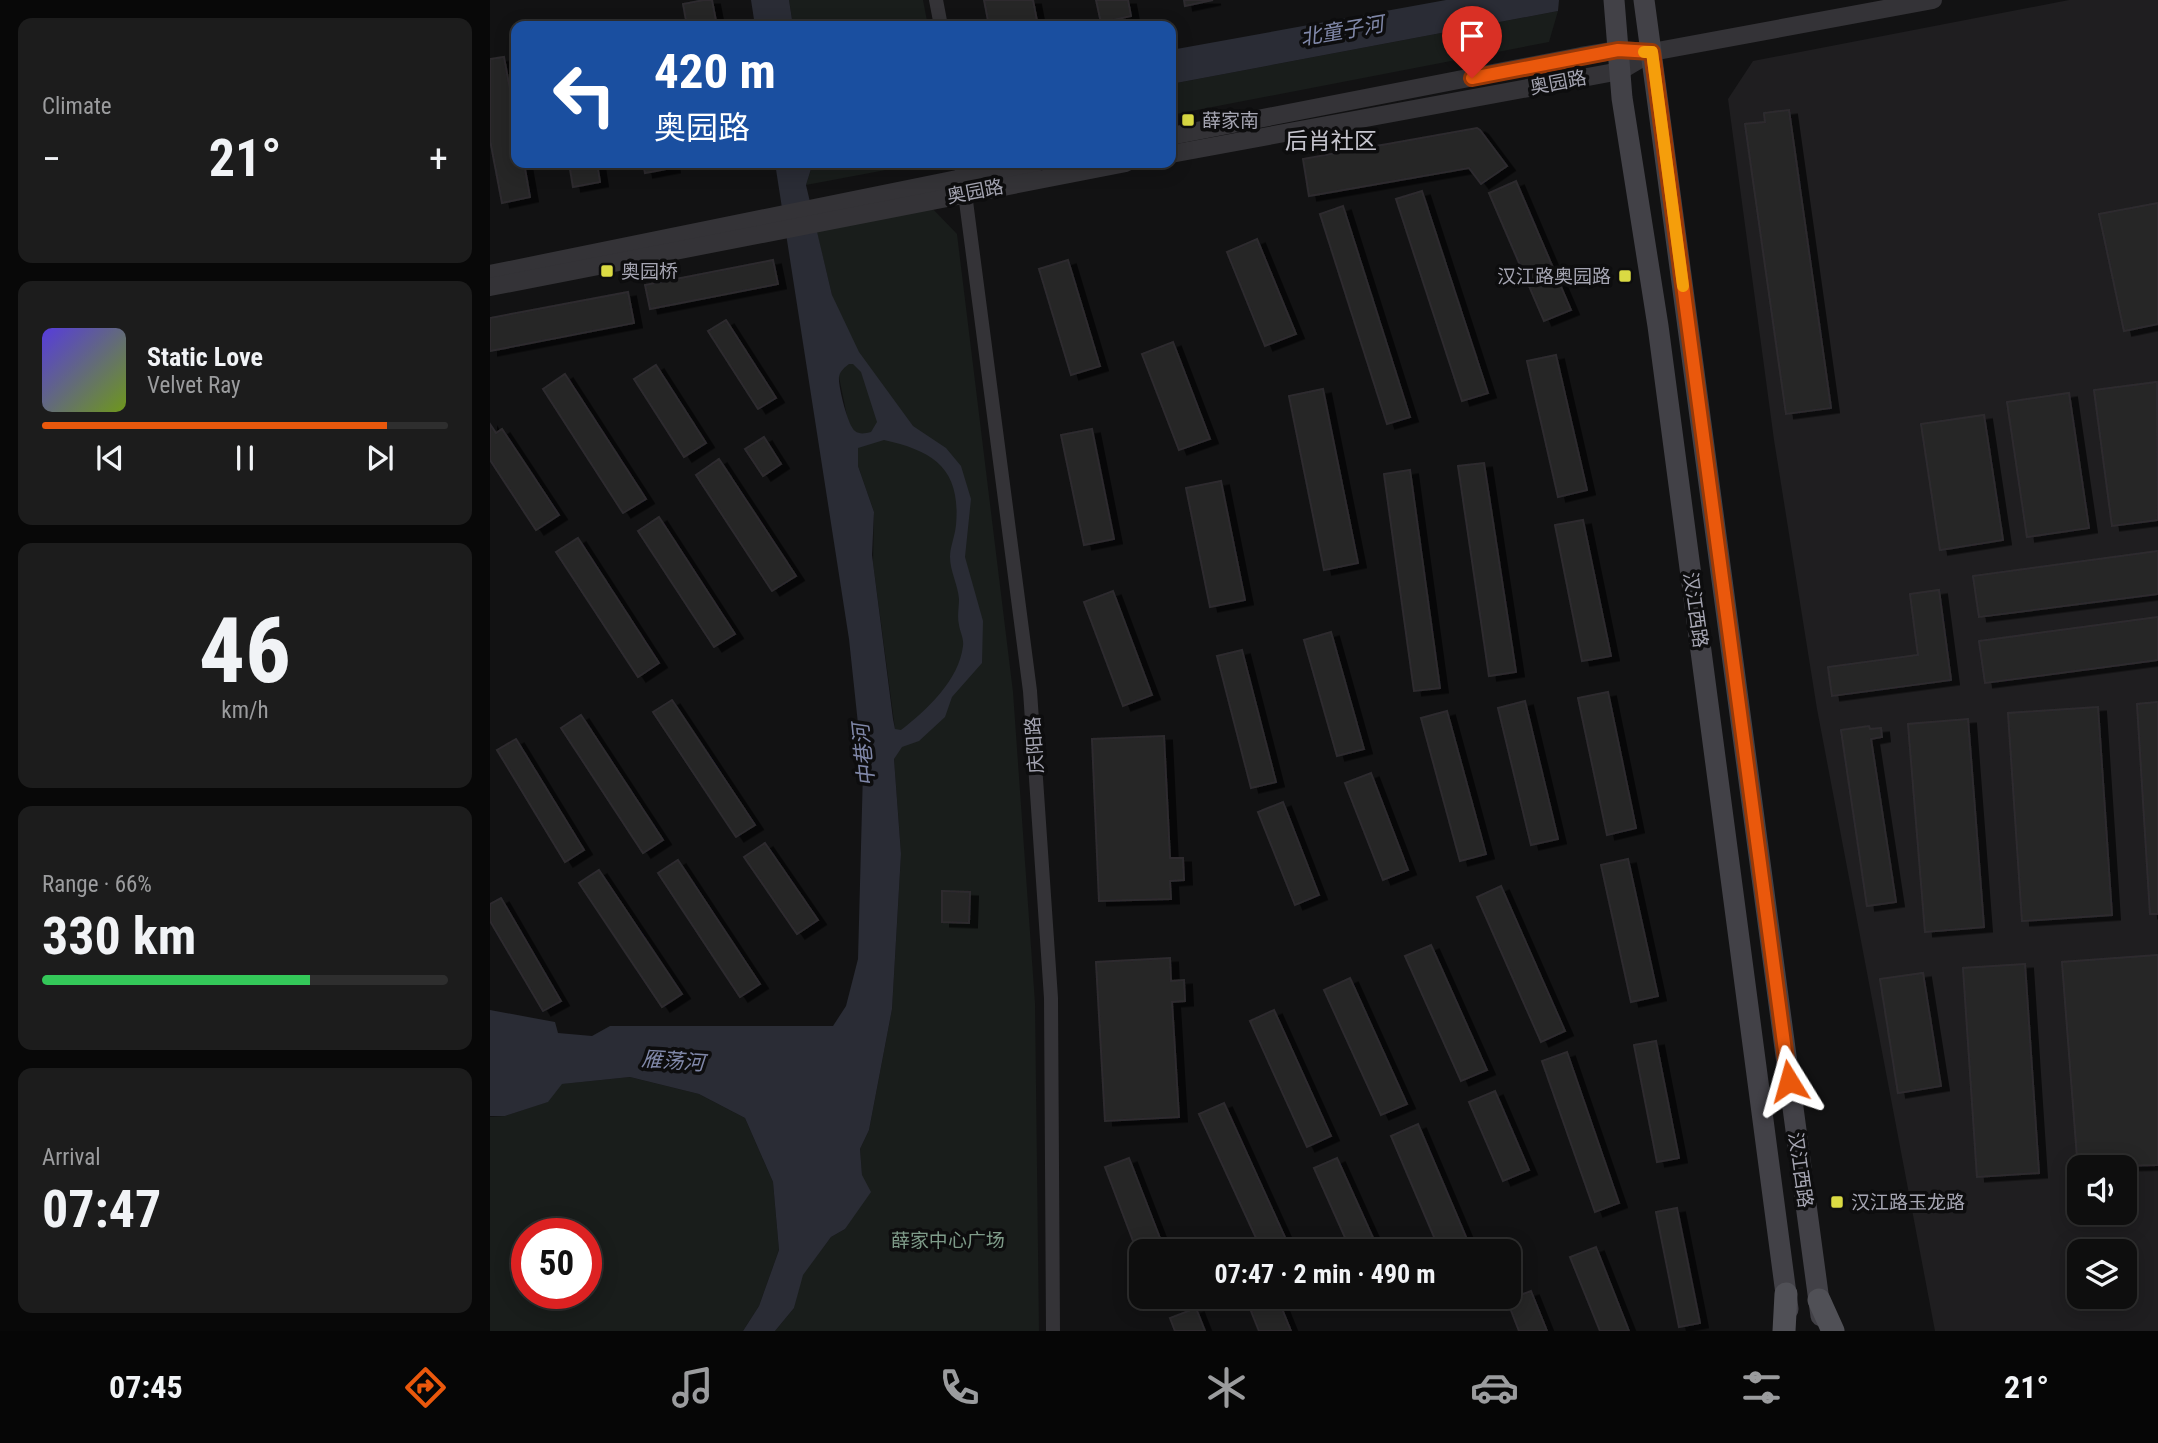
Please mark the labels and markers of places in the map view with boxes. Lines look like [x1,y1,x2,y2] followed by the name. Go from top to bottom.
[1442,6,1502,78] pin
[1202,109,1259,132] place label: 薛家南
[1180,112,1196,128] marker: 薛家南
[621,260,678,283] place label: 奥园桥
[599,263,615,279] marker: 奥园桥
[1497,265,1611,288] place label: 汉江路奥园路
[1617,268,1633,284] marker: 汉江路奥园路
[1851,1191,1965,1214] place label: 汉江路玉龙路
[1829,1194,1845,1210] marker: 汉江路玉龙路

